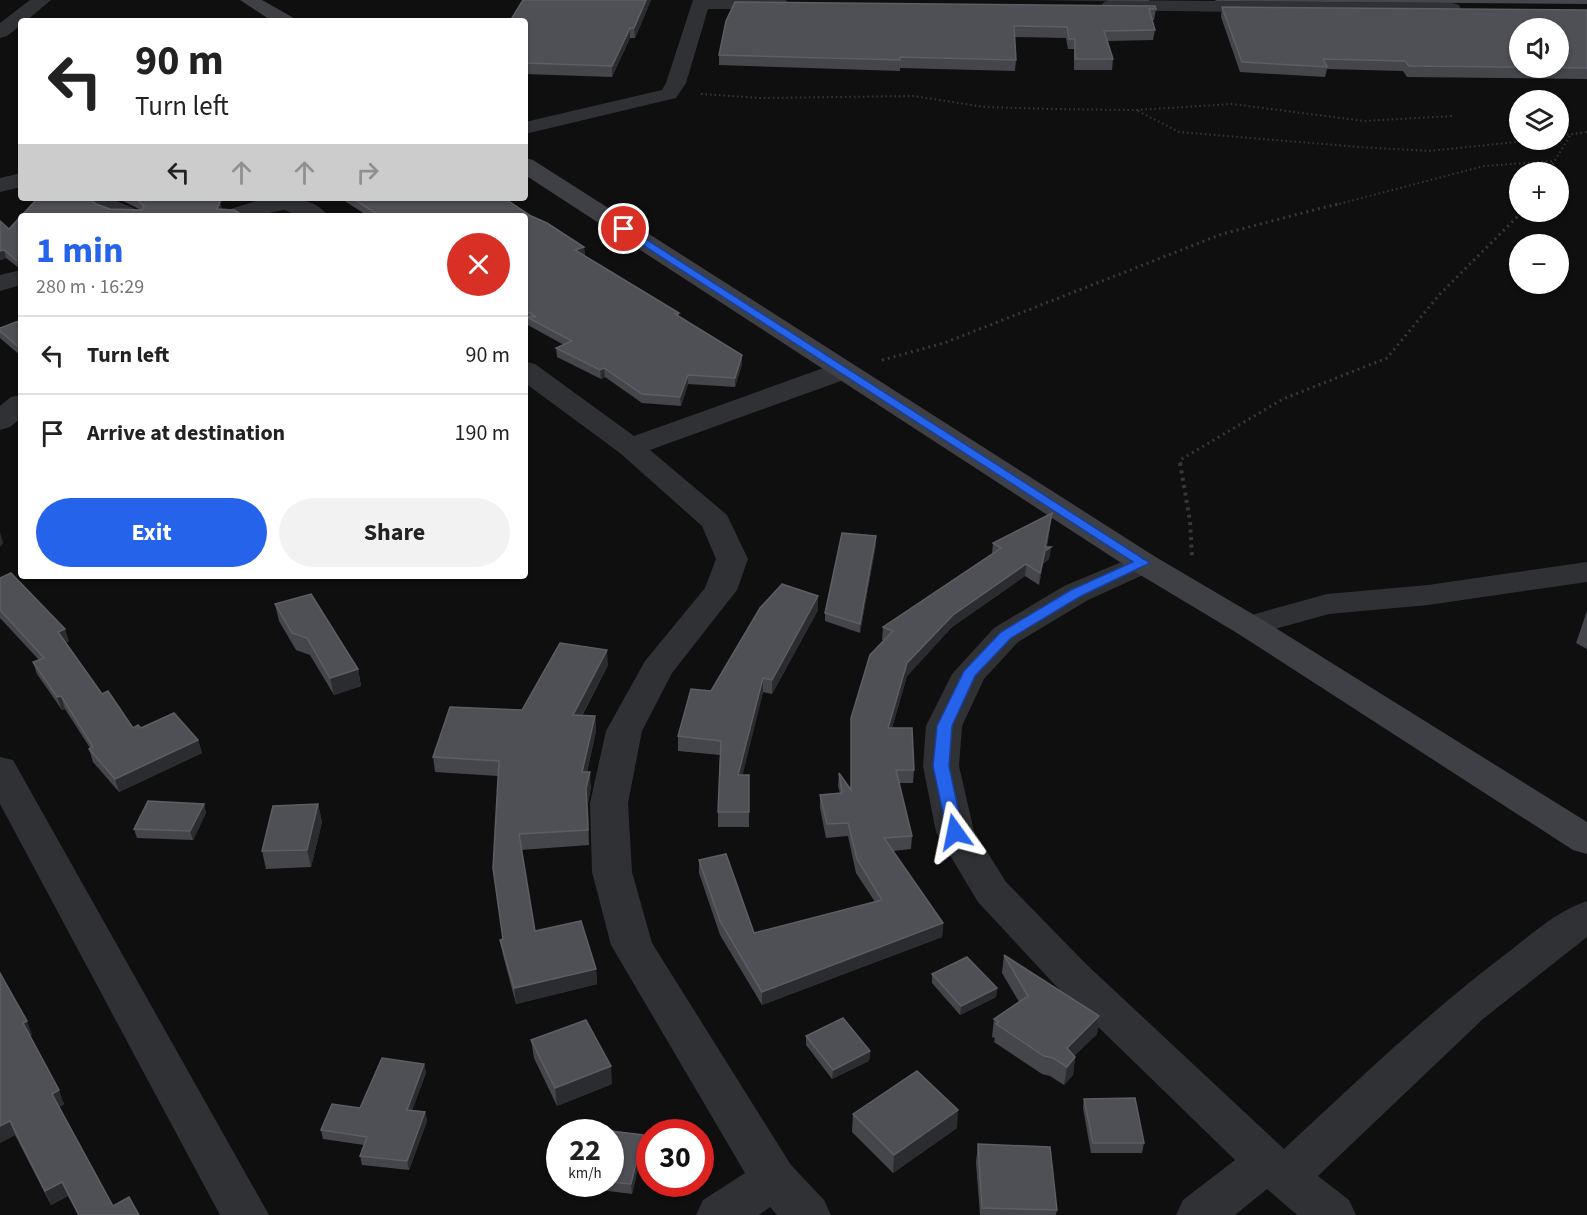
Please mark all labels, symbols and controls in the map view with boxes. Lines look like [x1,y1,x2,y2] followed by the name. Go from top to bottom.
[1509,18,1569,294] map controls
[1509,18,1569,78] button: sound
[135,31,224,91] text: 90 m
[36,42,114,120] icon: left
[135,87,229,126] text: Turn left
[1509,90,1569,150] button: layers
[162,156,195,189] icon: left
[225,156,258,189] icon: ahead
[288,156,321,189] icon: ahead
[351,156,384,189] icon: right
[1509,162,1569,222] button: +
[598,203,649,254] pin
[607,212,640,245] icon: arrive
[36,225,124,276] text: 1 min
[447,233,510,296] button: close
[1509,234,1569,294] button: −
[36,273,144,301] text: 280 m · 16:29
[36,339,69,372] icon: left
[87,339,169,371] text: Turn left
[465,339,510,371] text: 90 m
[36,417,69,450] icon: arrive
[87,417,285,449] text: Arrive at destination
[455,417,510,449] text: 190 m
[36,498,267,567] button: Exit
[279,498,510,567] button: Share
[923,800,987,864] position arrow
[636,1119,714,1197] speed limit sign: 30
[569,1129,601,1172] text: 22
[568,1163,602,1184] text: km/h

